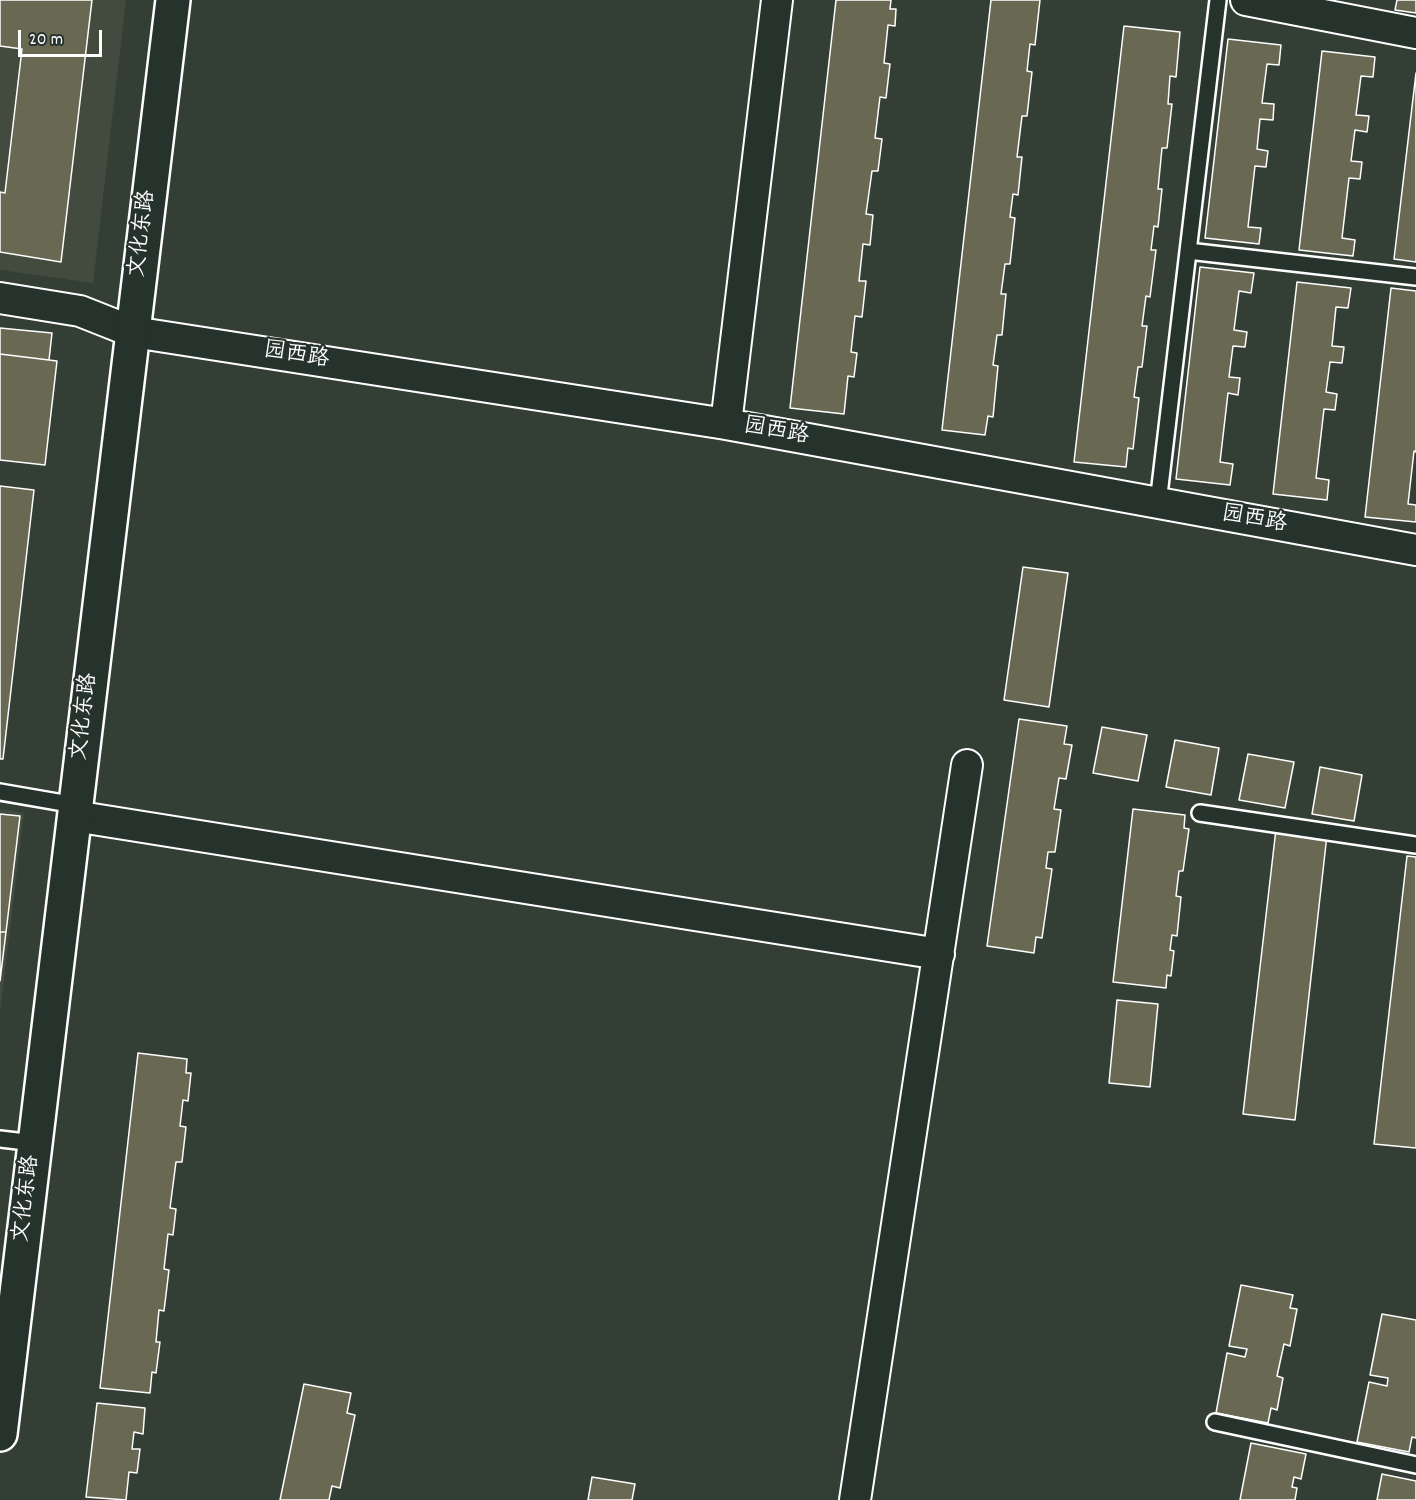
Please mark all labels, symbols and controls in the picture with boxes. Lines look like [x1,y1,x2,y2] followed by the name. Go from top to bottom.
[21,18,105,56] scale bar
[29,28,63,53] text: 20 m
[126,189,162,279] street label: 文化东路
[261,339,331,375] street label: 园西路
[741,414,811,452] street label: 园西路
[1219,502,1289,540] street label: 园西路
[68,672,104,762] street label: 文化东路
[10,1154,46,1244] street label: 文化东路

